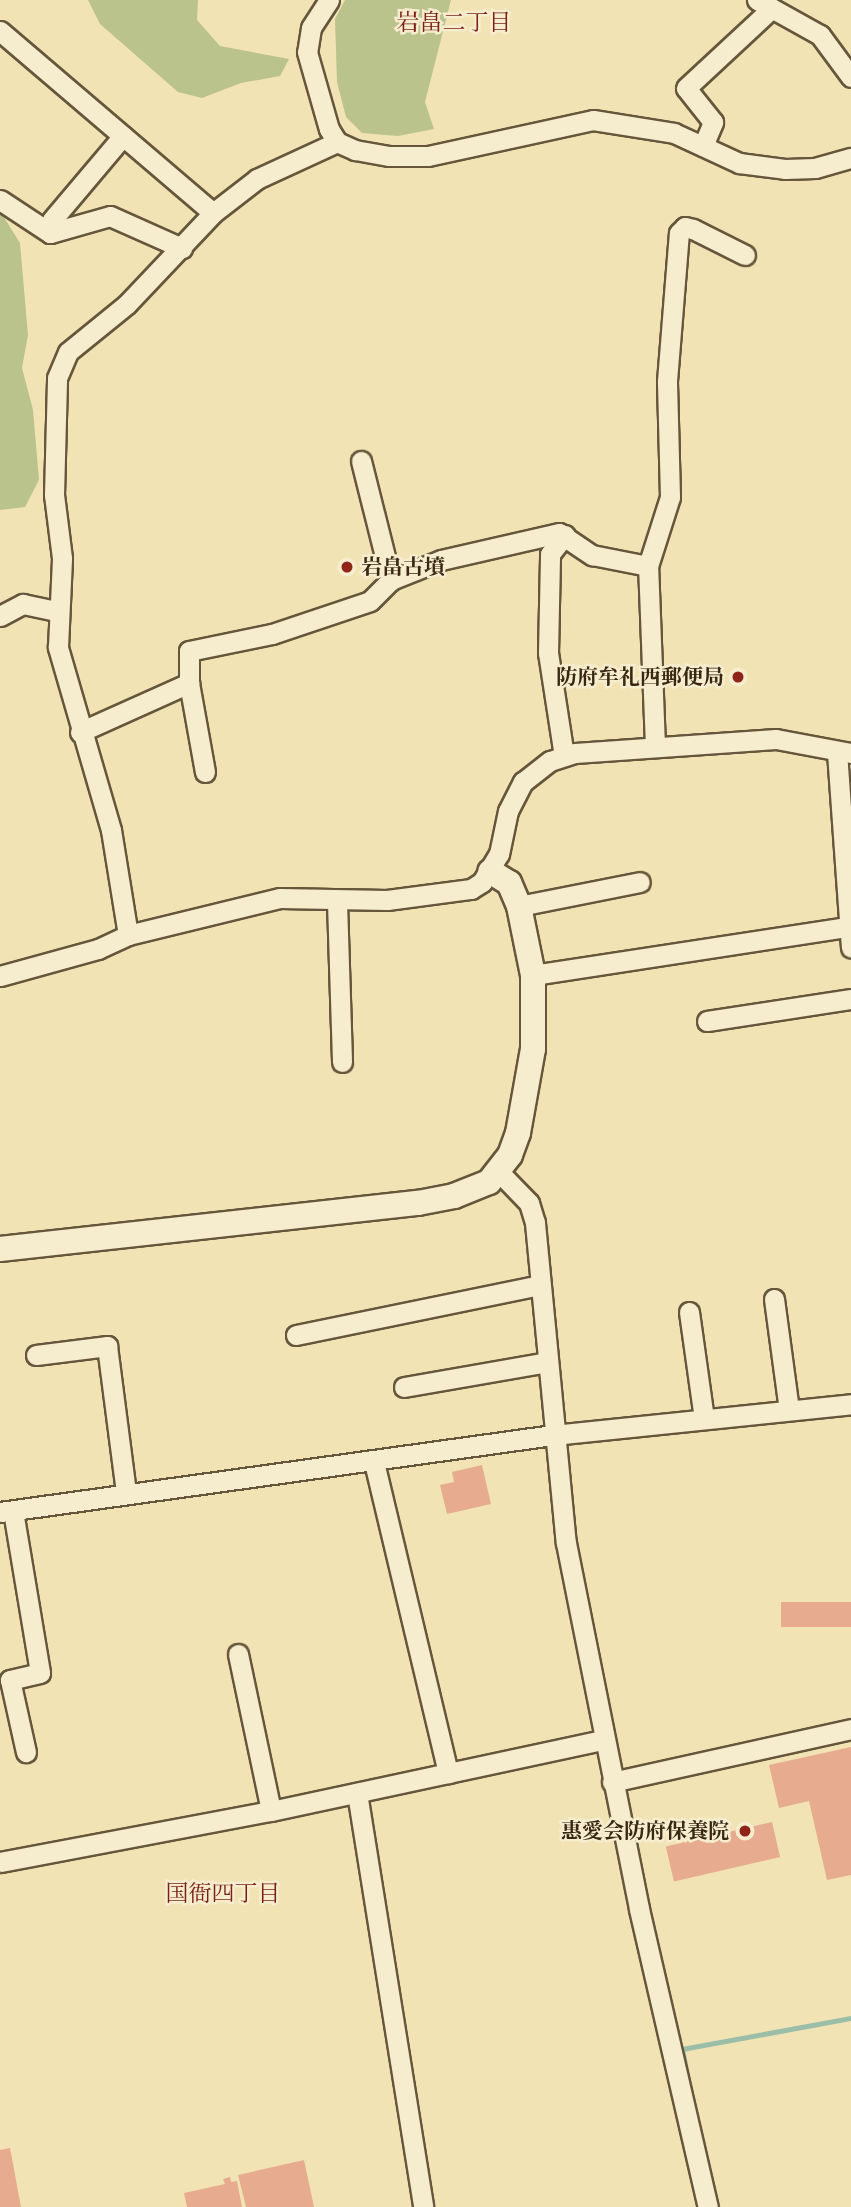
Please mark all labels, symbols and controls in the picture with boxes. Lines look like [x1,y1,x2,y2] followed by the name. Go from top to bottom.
[397,8,511,36] district label: 岩畠二丁目
[361,554,445,580] place label: 岩畠古墳
[339,559,355,575] marker: 岩畠古墳
[556,664,724,690] place label: 防府牟礼西郵便局
[730,669,746,685] marker: 防府牟礼西郵便局
[561,1818,729,1844] place label: 惠愛会防府保養院
[735,1821,755,1841] marker: 惠愛会防府保養院
[166,1879,280,1907] district label: 国衙四丁目

